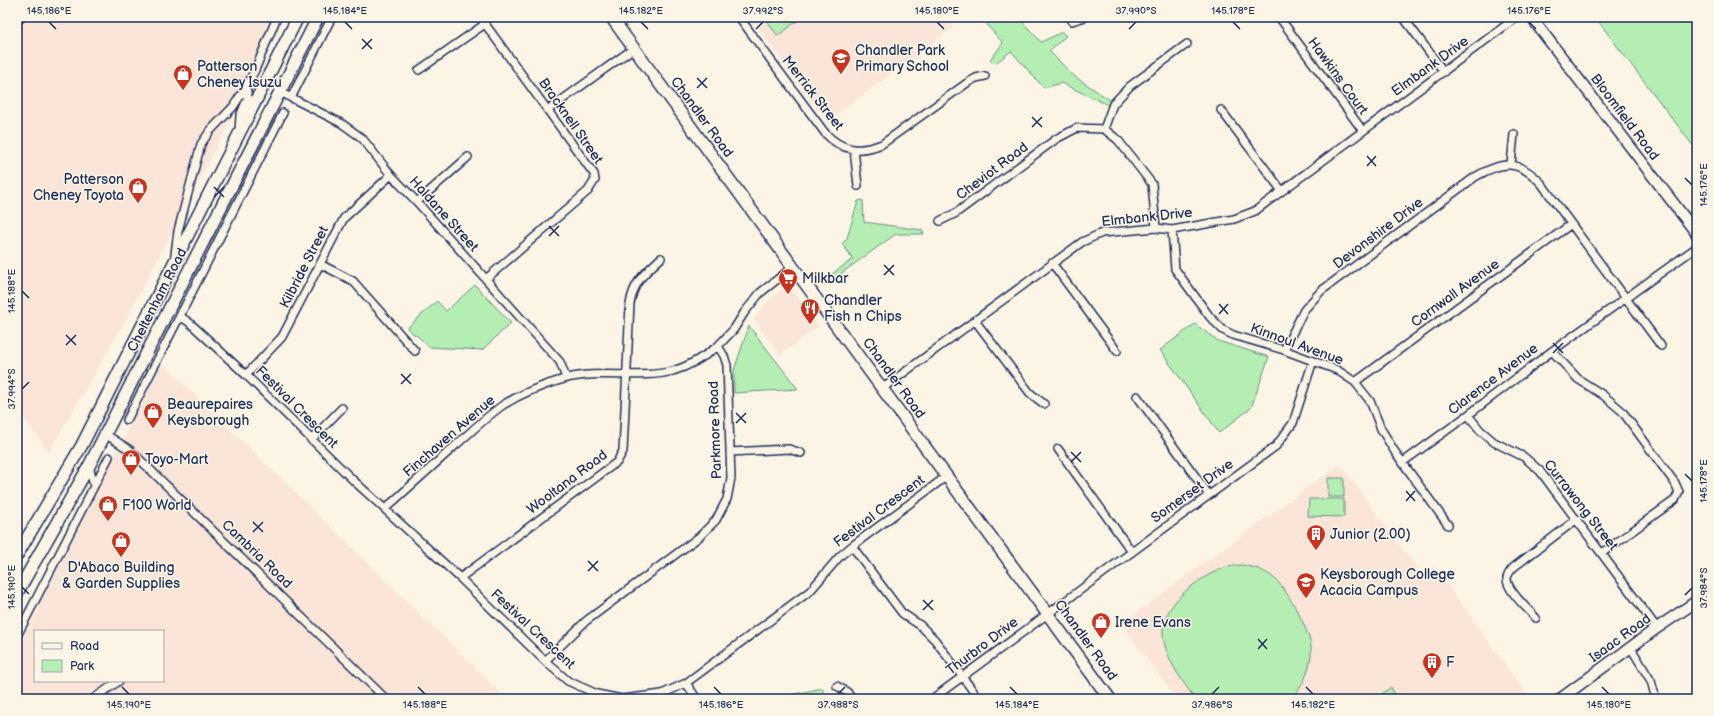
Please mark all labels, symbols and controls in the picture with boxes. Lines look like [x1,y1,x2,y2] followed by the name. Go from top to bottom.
[27,5,72,17] text: 145.186°E
[323,5,368,17] text: 145.184°E
[619,5,663,17] text: 145.182°E
[743,5,783,17] text: 37.992°S
[915,5,960,17] text: 145.180°E
[1115,5,1157,17] text: 37.990°S
[1211,5,1255,17] text: 145.178°E
[1507,5,1551,17] text: 145.176°E
[1388,32,1472,100] street label: Elmbank Drive
[1304,34,1372,119] street label: Hawkins Court
[855,42,949,75] place label: Chandler Park Primary School
[830,47,852,75] school or university icon: Chandler Park Primary School
[779,52,848,134] street label: Merrick Street
[197,58,282,91] place label: Patterson Cheney Isuzu
[172,63,194,91] shop icon: Patterson Cheney Isuzu
[1587,70,1663,164] street label: Bloomfield Road
[667,73,737,161] street label: Chandler Road
[535,75,607,168] street label: Bracknell Street
[953,138,1031,204] street label: Cheviot Road
[1698,163,1710,207] text: 145.176°E
[33,171,124,204] place label: Patterson Cheney Toyota
[406,173,483,256] street label: Haldane Street
[127,176,149,204] shop icon: Patterson Cheney Toyota
[1330,194,1426,272] street label: Devonshire Drive
[1101,204,1193,230] street label: Elmbank Drive
[276,222,332,311] street label: Kilbride Street
[124,245,190,355] street label: Cheltenham Road
[1408,255,1502,331] street label: Cornwall Avenue
[777,267,799,295] supermarket icon: Milkbar
[6,268,18,313] text: 145.188°E
[802,270,849,287] place label: Milkbar
[824,292,902,325] place label: Chandler Fish n Chips
[799,297,821,325] restaurant icon: Chandler Fish n Chips
[1248,319,1346,369] street label: Kinnoul Avenue
[859,334,929,422] street label: Chandler Road
[1445,340,1541,418] street label: Clarence Avenue
[252,362,342,452] street label: Festival Crescent
[6,369,18,409] text: 37.994°S
[705,381,725,479] street label: Parkmore Road
[400,391,498,481] street label: Finchaven Avenue
[167,396,253,429] place label: Beaurepaires Keysborough
[142,401,164,429] shop icon: Beaurepaires Keysborough
[523,446,611,518] street label: Wooltana Road
[120,448,142,476] shop icon: Toyo-Mart
[145,451,209,468] place label: Toyo-Mart
[1148,455,1236,527] street label: Somerset Drive
[1540,456,1622,554] street label: Currawong Street
[1698,459,1710,503] text: 145.178°E
[830,471,928,551] street label: Festival Crescent
[97,494,119,522] shop icon: F100 World
[122,497,191,514] place label: F100 World
[218,516,296,592] street label: Cambria Road
[1305,523,1327,551] building icon: Junior (2.00)
[1330,526,1411,543] place label: Junior (2.00)
[110,530,132,558] shop icon: D'Abaco Building & Garden Supplies
[62,559,180,592] place label: D'Abaco Building & Garden Supplies
[6,564,18,609] text: 145.190°E
[1320,566,1455,599] place label: Keysborough College Acacia Campus
[1698,568,1710,608] text: 37.984°S
[1295,571,1317,599] school or university icon: Keysborough College Acacia Campus
[487,585,579,673] street label: Festival Crescent
[1051,596,1121,684] street label: Chandler Road
[1586,610,1654,666] street label: Isaac Road
[1090,611,1112,639] shop icon: Irene Evans
[943,613,1021,679] street label: Thurbro Drive
[1115,614,1191,631] place label: Irene Evans
[34,630,164,682] legend
[70,639,99,654] text: Road
[1421,651,1443,679] building icon: F
[1446,654,1455,671] place label: F
[70,659,94,674] text: Park
[107,699,152,711] text: 145.190°E
[403,699,448,711] text: 145.188°E
[699,699,744,711] text: 145.186°E
[817,699,859,711] text: 37.988°S
[995,699,1040,711] text: 145.184°E
[1191,699,1233,711] text: 37.986°S
[1291,699,1335,711] text: 145.182°E
[1587,699,1632,711] text: 145.180°E

